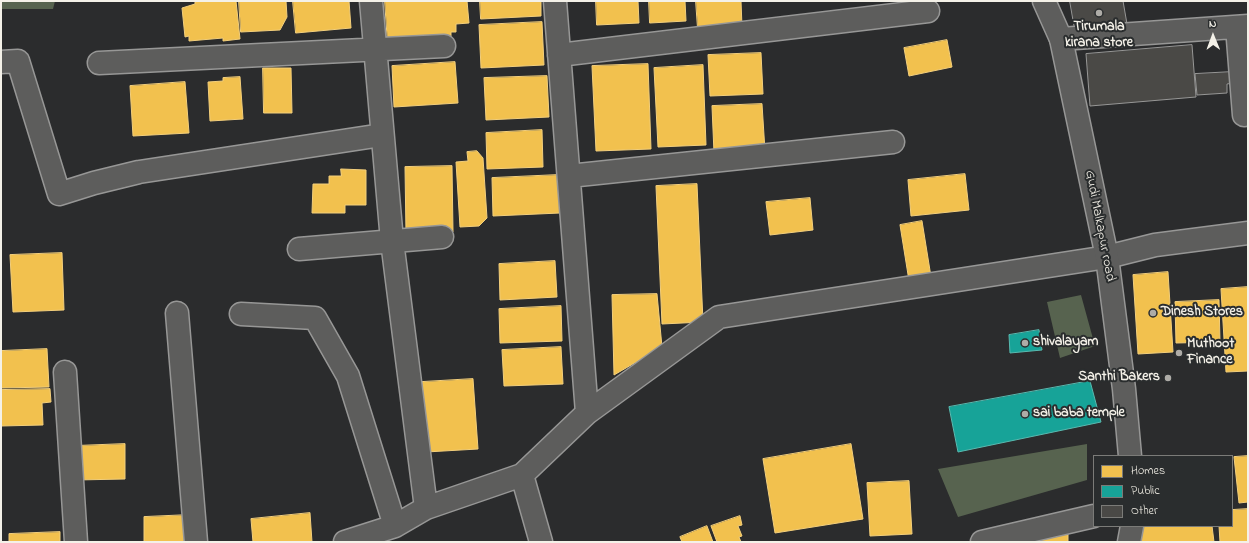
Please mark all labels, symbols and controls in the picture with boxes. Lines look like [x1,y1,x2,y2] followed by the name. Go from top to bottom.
[1094,8,1104,18] marker: Tirumala kirana store
[1193,16,1233,56] north arrow
[1209,16,1217,32] text: N
[1065,20,1133,52] place label: Tirumala kirana store
[1080,169,1118,283] street label: Gudi Malkapur road
[1161,305,1243,321] place label: Dinesh Stores
[1148,308,1158,318] marker: Dinesh Stores
[1033,335,1098,351] place label: shivalayam
[1187,337,1234,370] place label: Muthoot Finance
[1020,338,1030,348] marker: shivalayam
[1174,348,1184,358] marker: Muthoot Finance
[1078,370,1160,386] place label: Santhi Bakers
[1163,373,1173,383] marker: Santhi Bakers
[1033,406,1125,422] place label: sai baba temple
[1020,409,1030,419] marker: sai baba temple
[1093,455,1233,527] legend
[1131,462,1165,480] text: Homes
[1131,482,1160,500] text: Public
[1131,502,1158,520] text: Other

